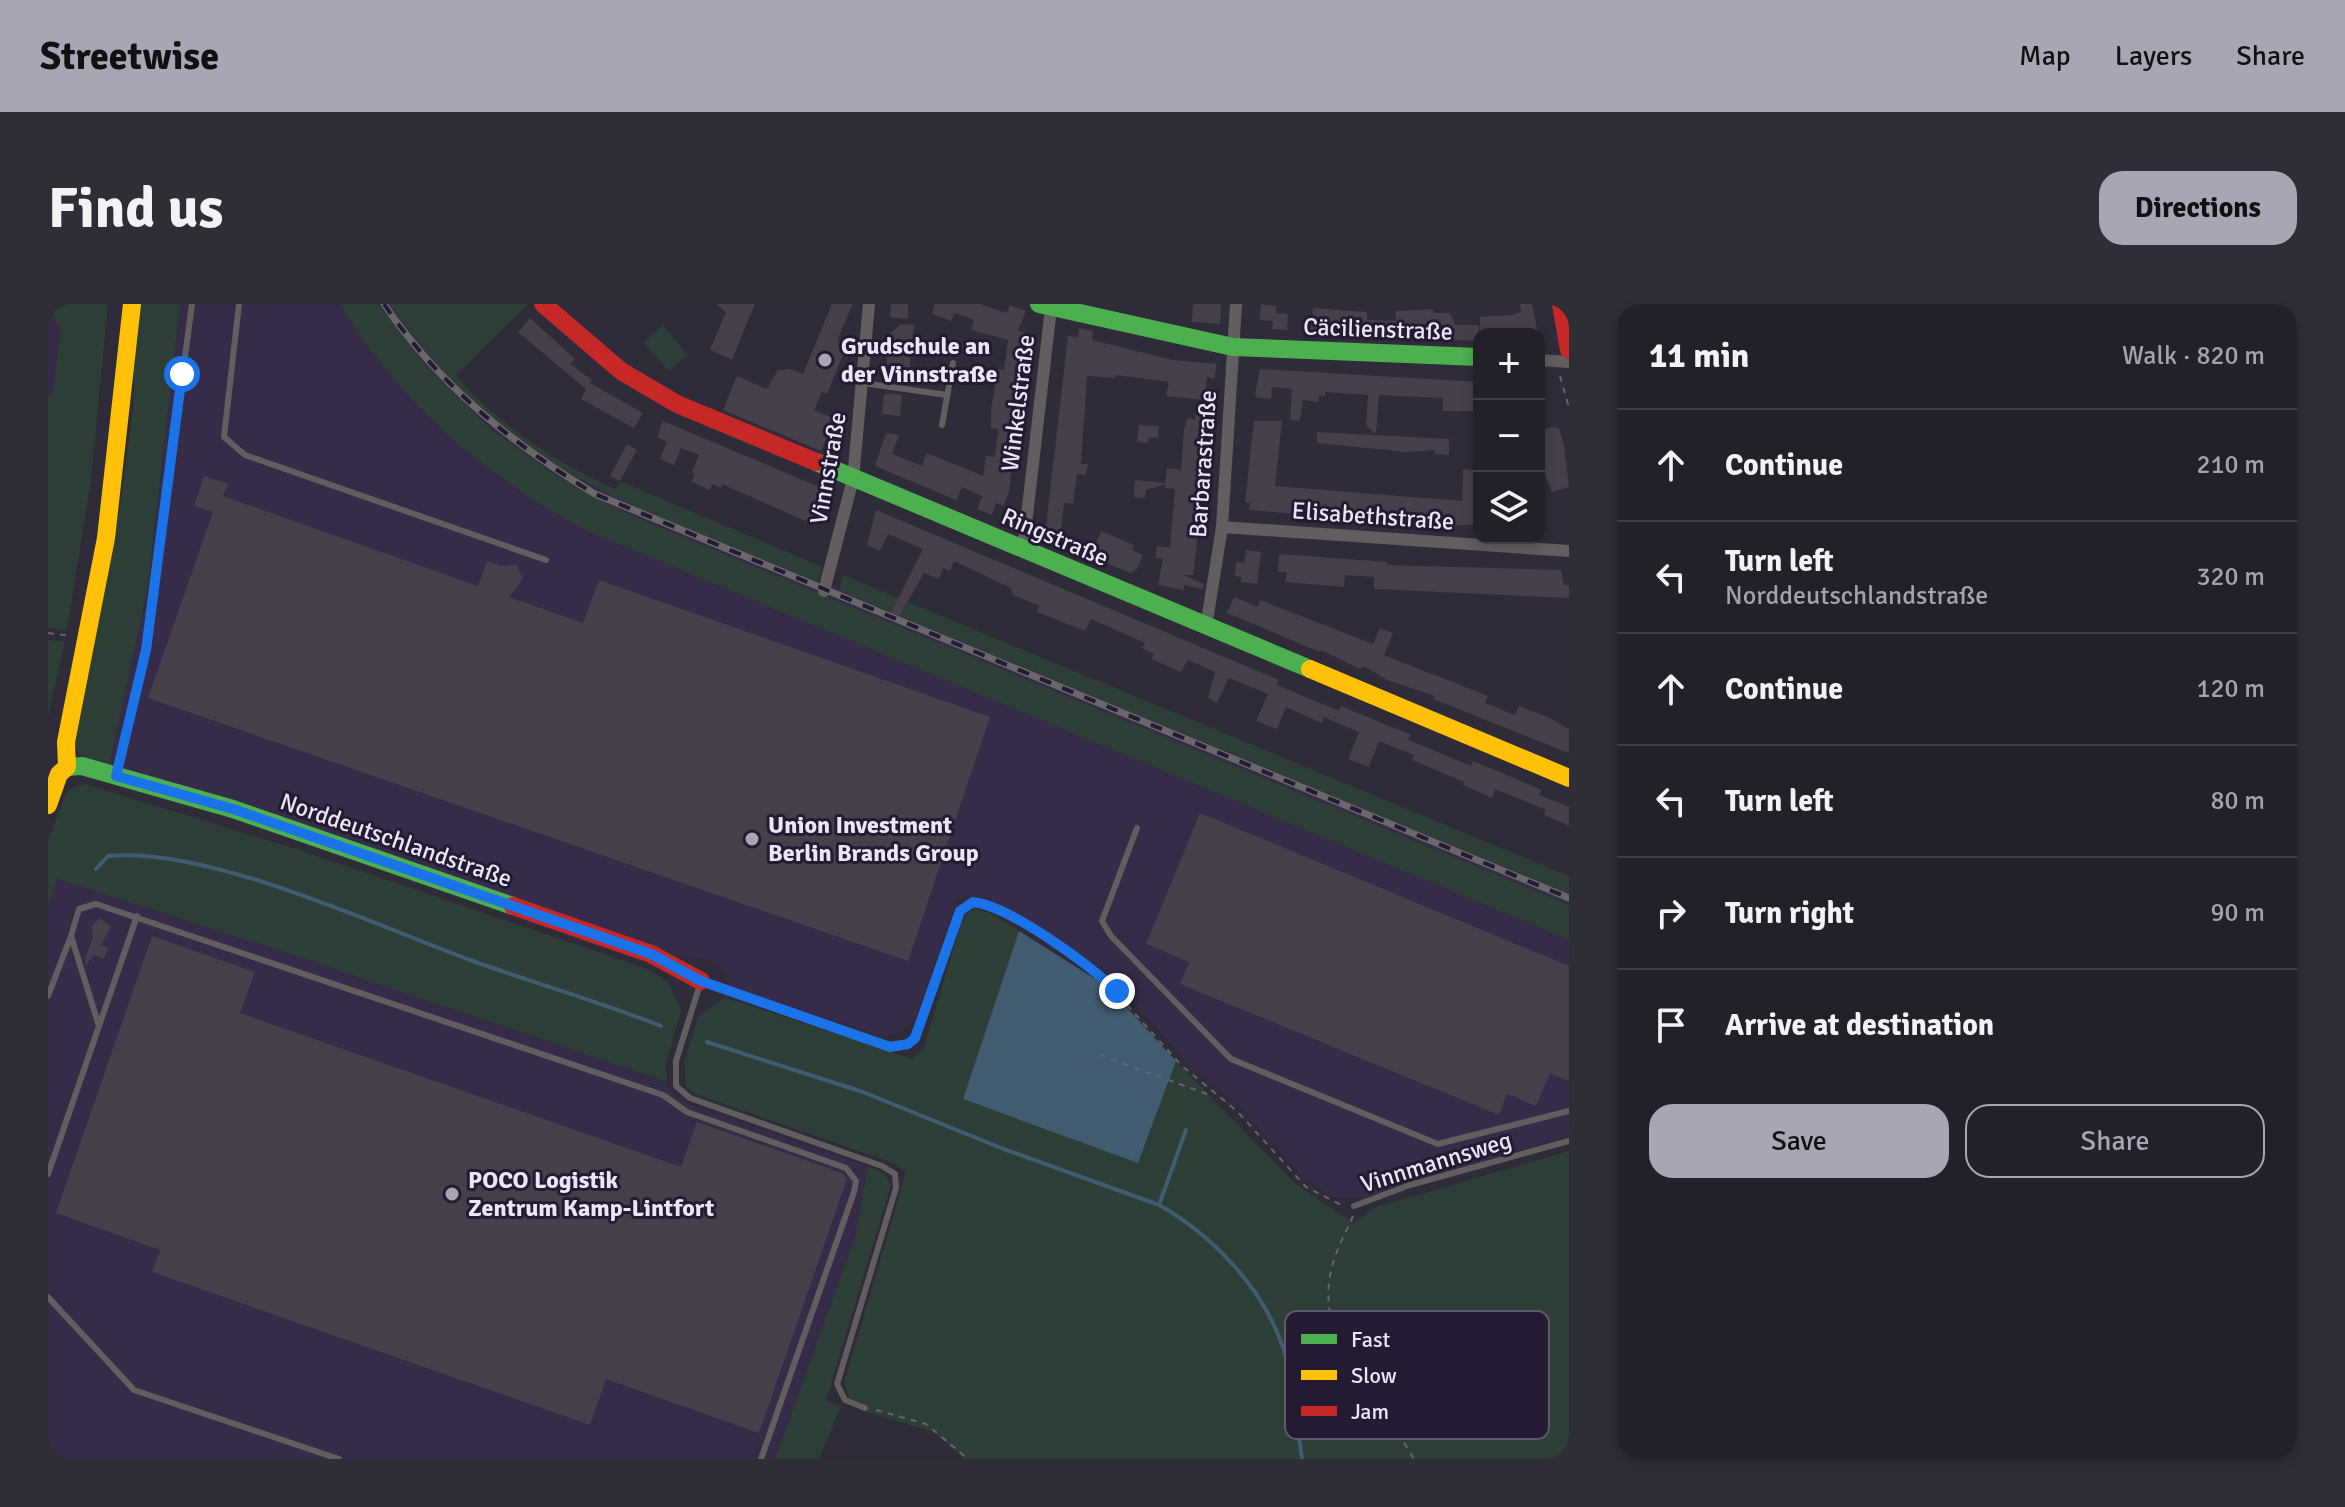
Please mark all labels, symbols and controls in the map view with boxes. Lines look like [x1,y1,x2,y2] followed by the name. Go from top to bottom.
[40,33,219,80] text: Streetwise
[2019,39,2071,73] text: Map
[2115,39,2192,73] text: Layers
[2236,39,2305,73] text: Share
[2099,171,2297,245] button: Directions
[48,174,223,243] text: Find us
[1303,311,1453,347] street label: Cäcilienstraße
[1473,328,1545,544] map controls
[1473,328,1545,400] button: +
[841,331,998,389] place label: Grudschule an der Vinnstraße
[995,333,1041,473] street label: Winkelstraße
[1649,335,1749,377] text: 11 min
[2122,340,2265,372] text: Walk · 820 m
[816,351,834,369] marker: Grudschule an der Vinnstraße
[164,356,200,392] route start
[1183,389,1223,539] street label: Barbarastraße
[1473,400,1545,472] button: −
[803,410,853,526] street label: Vinnstraße
[1649,443,1693,487] icon: ahead
[1725,447,1843,484] text: Continue
[2196,449,2265,481] text: 210 m
[1473,472,1545,544] button: layers
[1291,495,1455,537] street label: Elisabethstraße
[997,501,1113,573] street label: Ringstraße
[1725,543,1834,580] text: Turn left
[1649,555,1693,599] icon: left
[2196,561,2265,593] text: 320 m
[1725,580,1988,612] text: Norddeutschlandstraße
[1649,667,1693,711] icon: ahead
[1725,671,1843,708] text: Continue
[2196,673,2265,705] text: 120 m
[1649,779,1693,823] icon: left
[1725,783,1834,820] text: Turn left
[2210,785,2265,817] text: 80 m
[276,786,516,894] street label: Norddeutschlandstraße
[768,810,979,868] place label: Union Investment Berlin Brands Group
[743,830,761,848] marker: Union Investment Berlin Brands Group
[1649,891,1693,935] icon: right
[1725,895,1854,932] text: Turn right
[2210,897,2265,929] text: 90 m
[1099,973,1135,1009] route end
[1649,1003,1693,1047] icon: arrive
[1725,1007,1994,1044] text: Arrive at destination
[1649,1104,1949,1178] button: Save
[1965,1104,2265,1178] button: Share
[1357,1125,1515,1199] street label: Vinnmannsweg
[468,1165,714,1223] place label: POCO Logistik Zentrum Kamp-Lintfort
[443,1185,461,1203] marker: POCO Logistik Zentrum Kamp-Lintfort
[1285,1311,1549,1439] legend
[1351,1326,1391,1353] text: Fast
[1351,1362,1397,1389] text: Slow
[1351,1398,1389,1425] text: Jam

